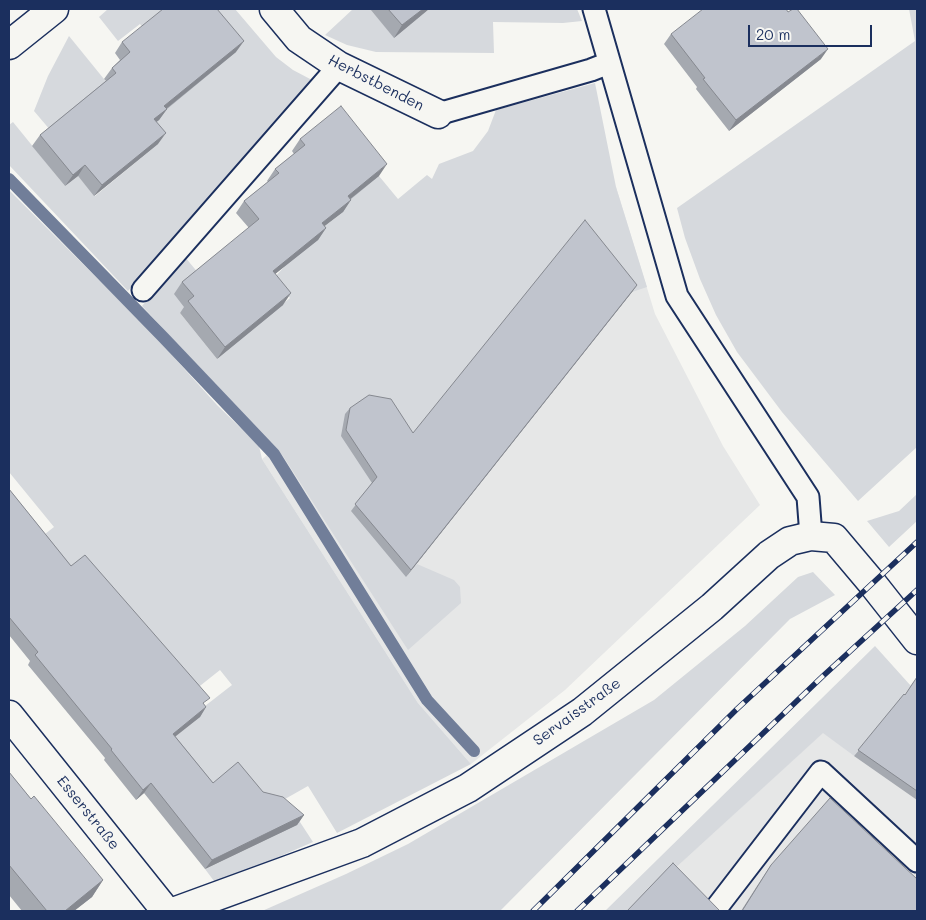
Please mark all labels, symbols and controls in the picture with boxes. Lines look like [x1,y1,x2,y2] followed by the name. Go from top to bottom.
[751,15,875,47] scale bar
[756,24,790,44] text: 20 m
[325,51,427,115] street label: Herbstbenden
[530,674,624,750] street label: Servaisstraße
[53,773,123,853] street label: Esserstraße

